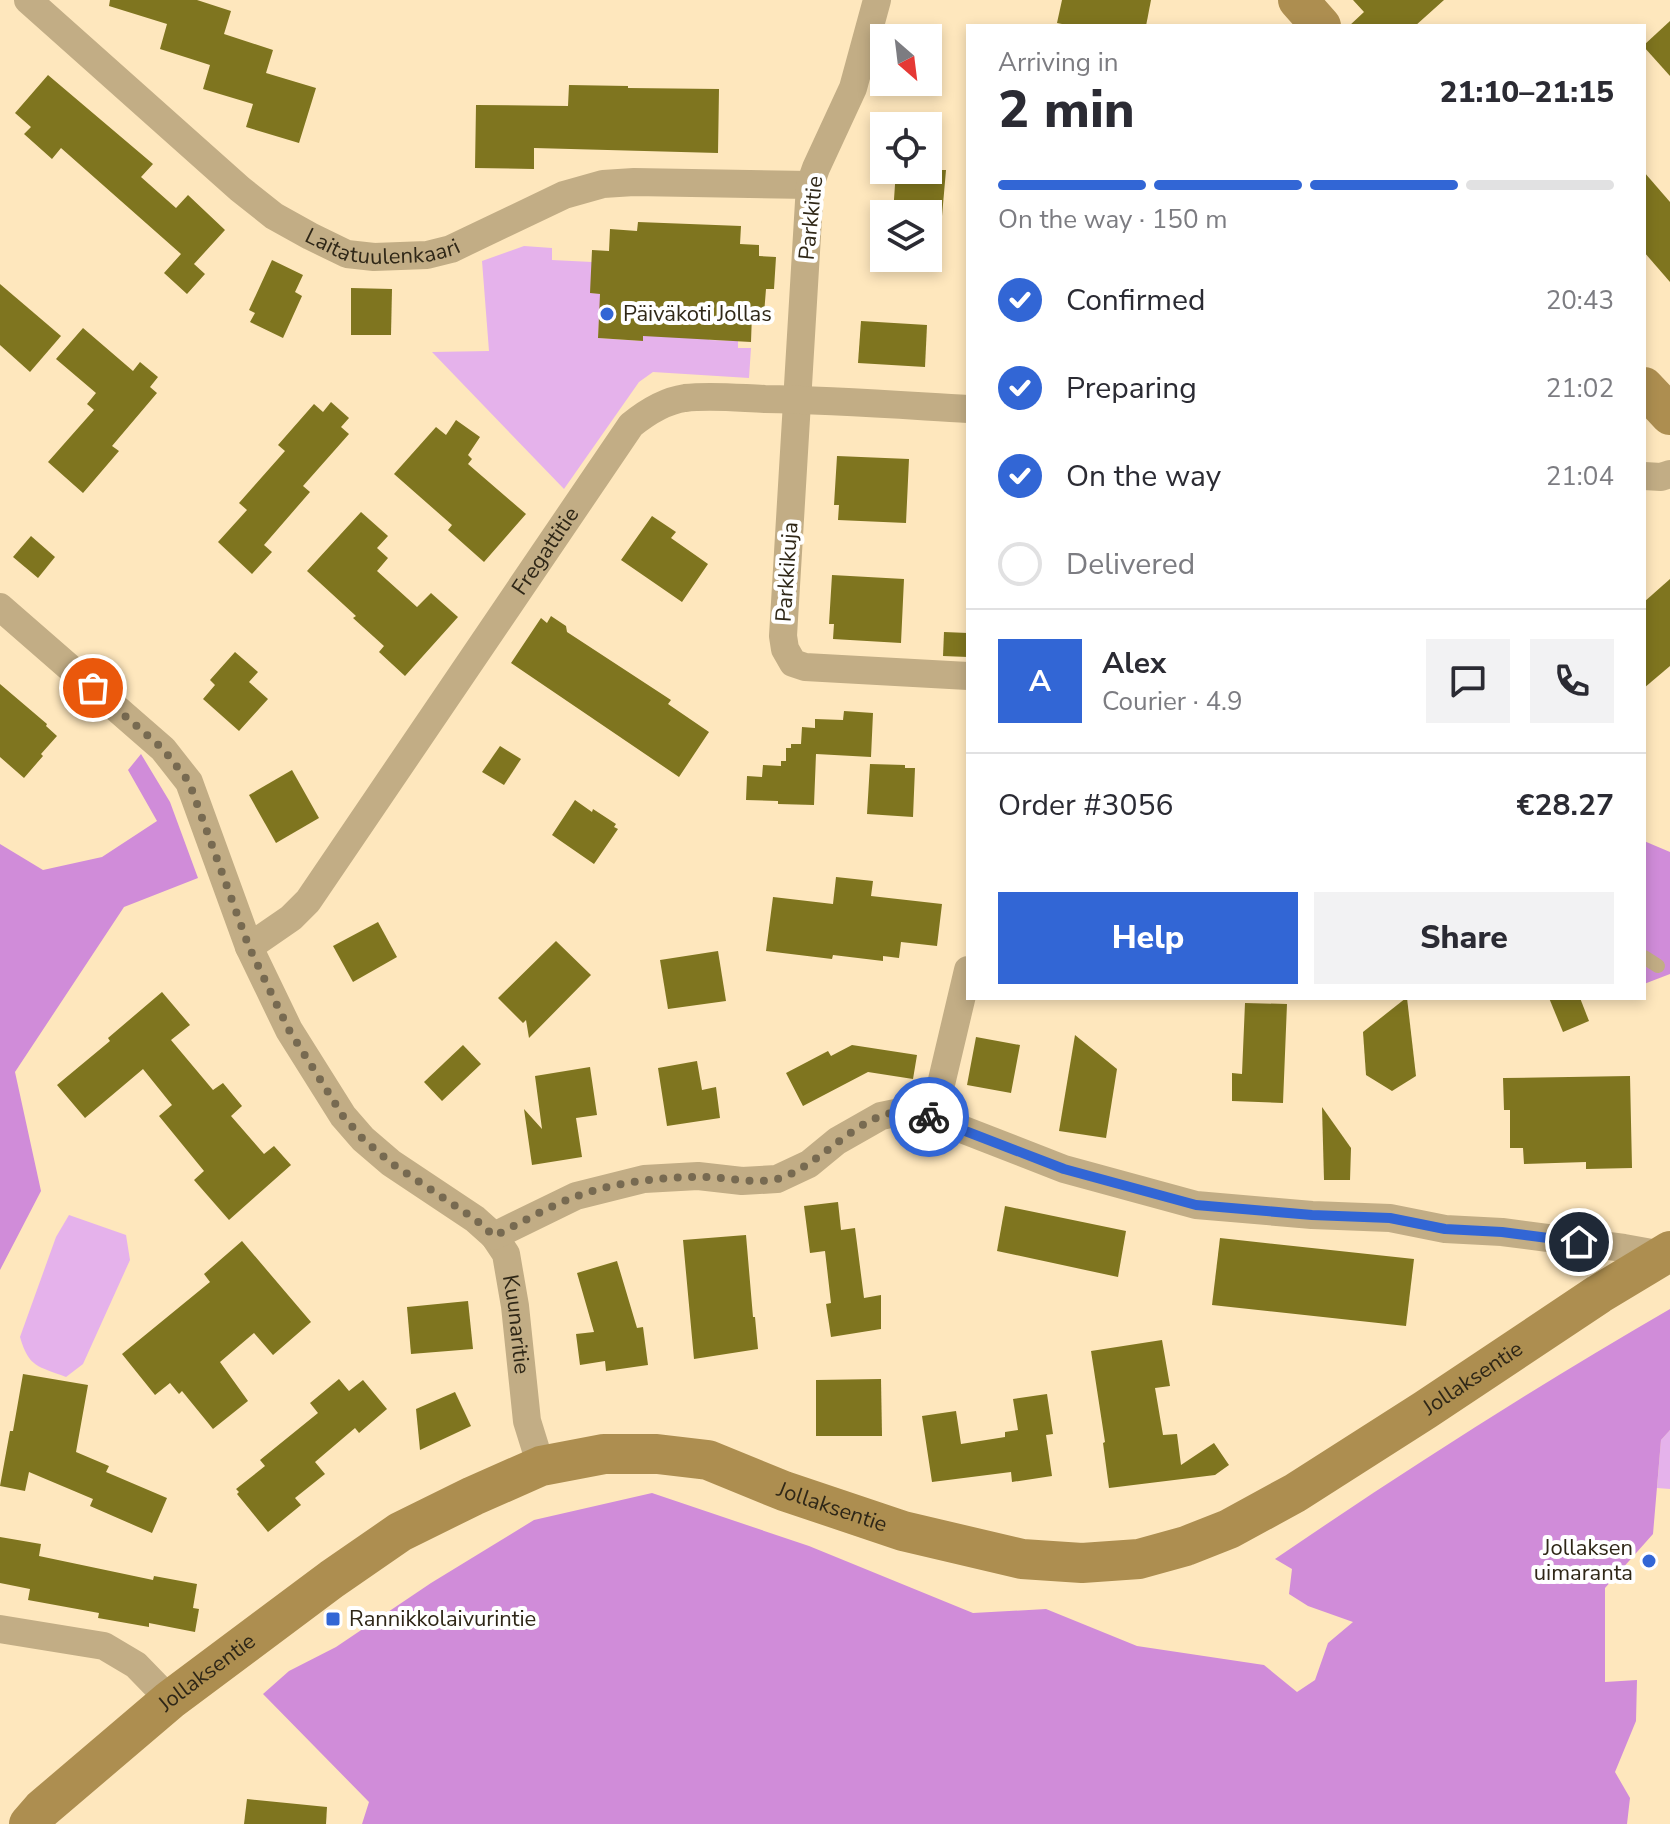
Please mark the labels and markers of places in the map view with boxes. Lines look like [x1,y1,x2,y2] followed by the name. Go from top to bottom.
[623,299,772,329] place label: Päiväkoti Jollas
[598,305,616,323] marker: Päiväkoti Jollas
[59,654,127,722] pin
[1545,1208,1613,1276] pin
[1534,1533,1633,1588] place label: Jollaksen uimaranta
[1640,1552,1658,1570] marker: Jollaksen uimaranta
[349,1604,536,1634] place label: Rannikkolaivurintie
[324,1610,342,1628] marker: Rannikkolaivurintie

